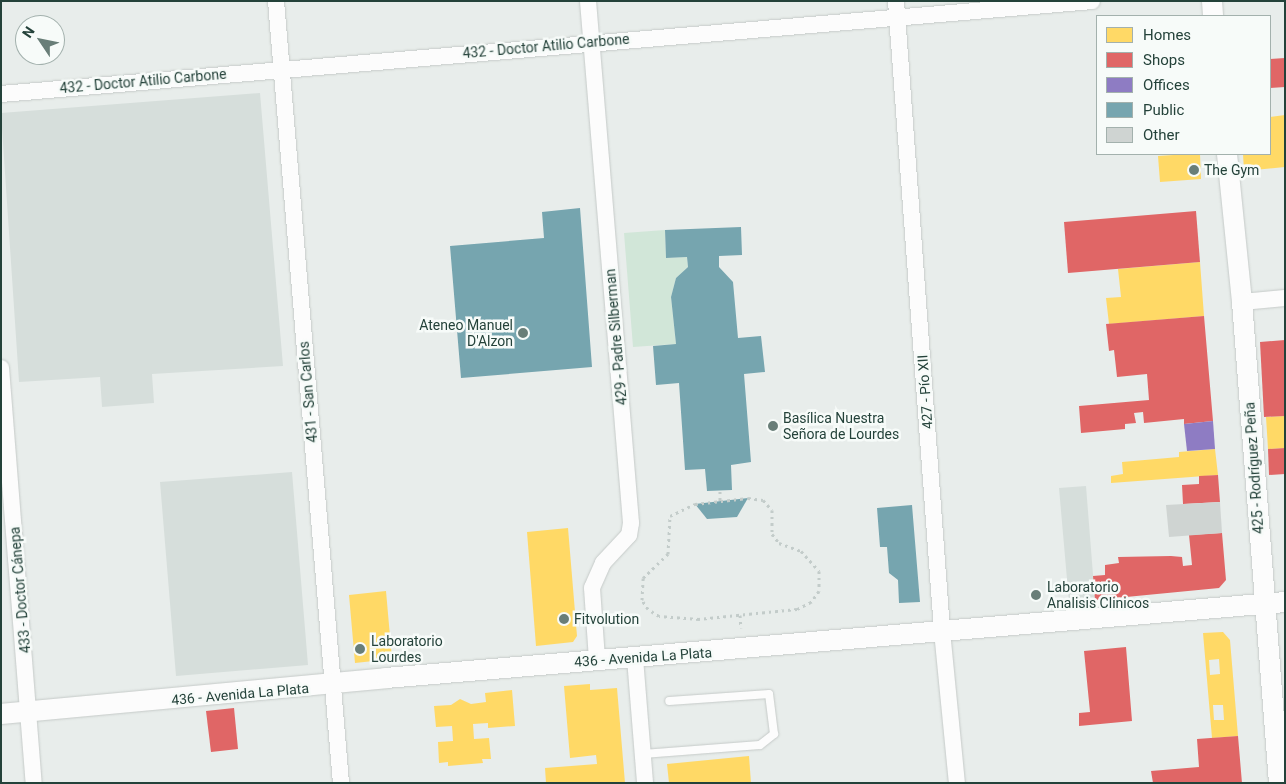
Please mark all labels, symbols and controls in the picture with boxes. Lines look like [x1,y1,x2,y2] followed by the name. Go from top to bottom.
[15,15,65,65] north arrow
[1096,15,1271,155] legend
[19,24,38,41] text: N
[1143,26,1191,44] text: Homes
[462,30,630,62] street label: 432 - Doctor Atilio Carbone
[1143,51,1185,69] text: Shops
[59,65,227,97] street label: 432 - Doctor Atilio Carbone
[1143,76,1190,94] text: Offices
[1143,101,1184,119] text: Public
[1143,126,1180,144] text: Other
[1204,162,1259,178] place label: The Gym
[1188,164,1200,176] marker: The Gym
[602,268,630,406] street label: 429 - Padre Silberman
[419,317,513,350] place label: Ateneo Manuel D'Alzon
[517,327,529,339] marker: Ateneo Manuel D'Alzon
[295,341,321,443] street label: 431 - San Carlos
[914,354,936,430] street label: 427 - Pío XII
[1241,402,1267,534] street label: 425 - Rodríguez Peña
[783,410,899,442] place label: Basílica Nuestra Señora de Lourdes
[767,420,779,432] marker: Basílica Nuestra Señora de Lourdes
[6,526,34,654] street label: 433 - Doctor Cánepa
[1047,579,1149,612] place label: Laboratorio Analisis Clinicos
[1029,588,1043,602] marker: Laboratorio Analisis Clinicos
[574,611,639,627] place label: Fitvolution
[558,613,570,625] marker: Fitvolution
[371,633,443,666] place label: Laboratorio Lourdes
[353,642,367,656] marker: Laboratorio Lourdes
[574,644,712,670] street label: 436 - Avenida La Plata
[170,680,310,708] street label: 436 - Avenida La Plata

